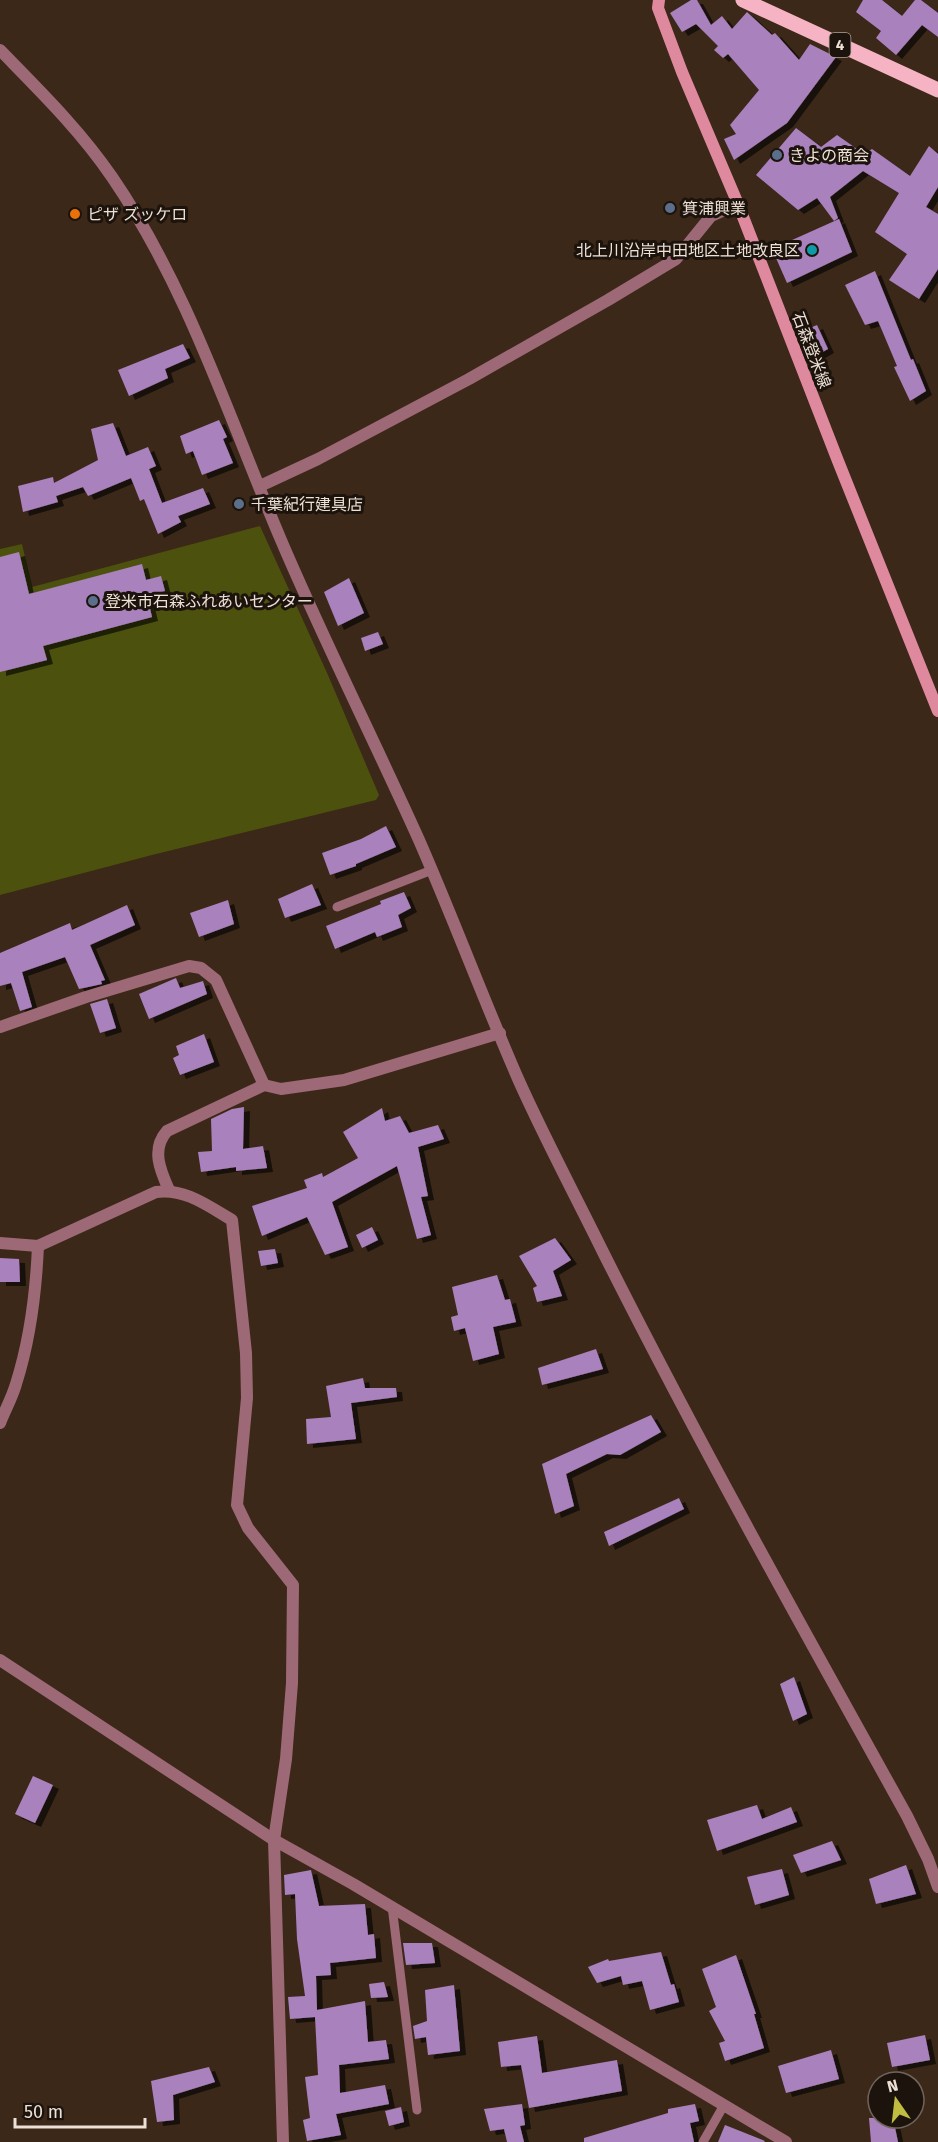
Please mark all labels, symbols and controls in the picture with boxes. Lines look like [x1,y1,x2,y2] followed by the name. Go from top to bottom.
[830,33,850,57] road number: 4
[789,146,869,165] place label: きよの商会
[770,148,784,162] marker: きよの商会
[682,199,746,218] place label: 箕浦興業
[663,201,677,215] marker: 箕浦興業
[87,205,187,224] place label: ピザ ズッケロ
[68,207,82,221] marker: ピザ ズッケロ
[576,241,800,260] place label: 北上川沿岸中田地区土地改良区
[805,243,819,257] marker: 北上川沿岸中田地区土地改良区
[788,309,835,391] street label: 石森登米線
[251,495,363,514] place label: 千葉紀行建具店
[232,497,246,511] marker: 千葉紀行建具店
[105,592,313,611] place label: 登米市石森ふれあいセンター
[86,594,100,608] marker: 登米市石森ふれあいセンター
[866,2070,926,2130] north arrow
[885,2075,900,2096] text: N
[15,2091,146,2129] scale bar
[24,2101,63,2123] text: 50 m

